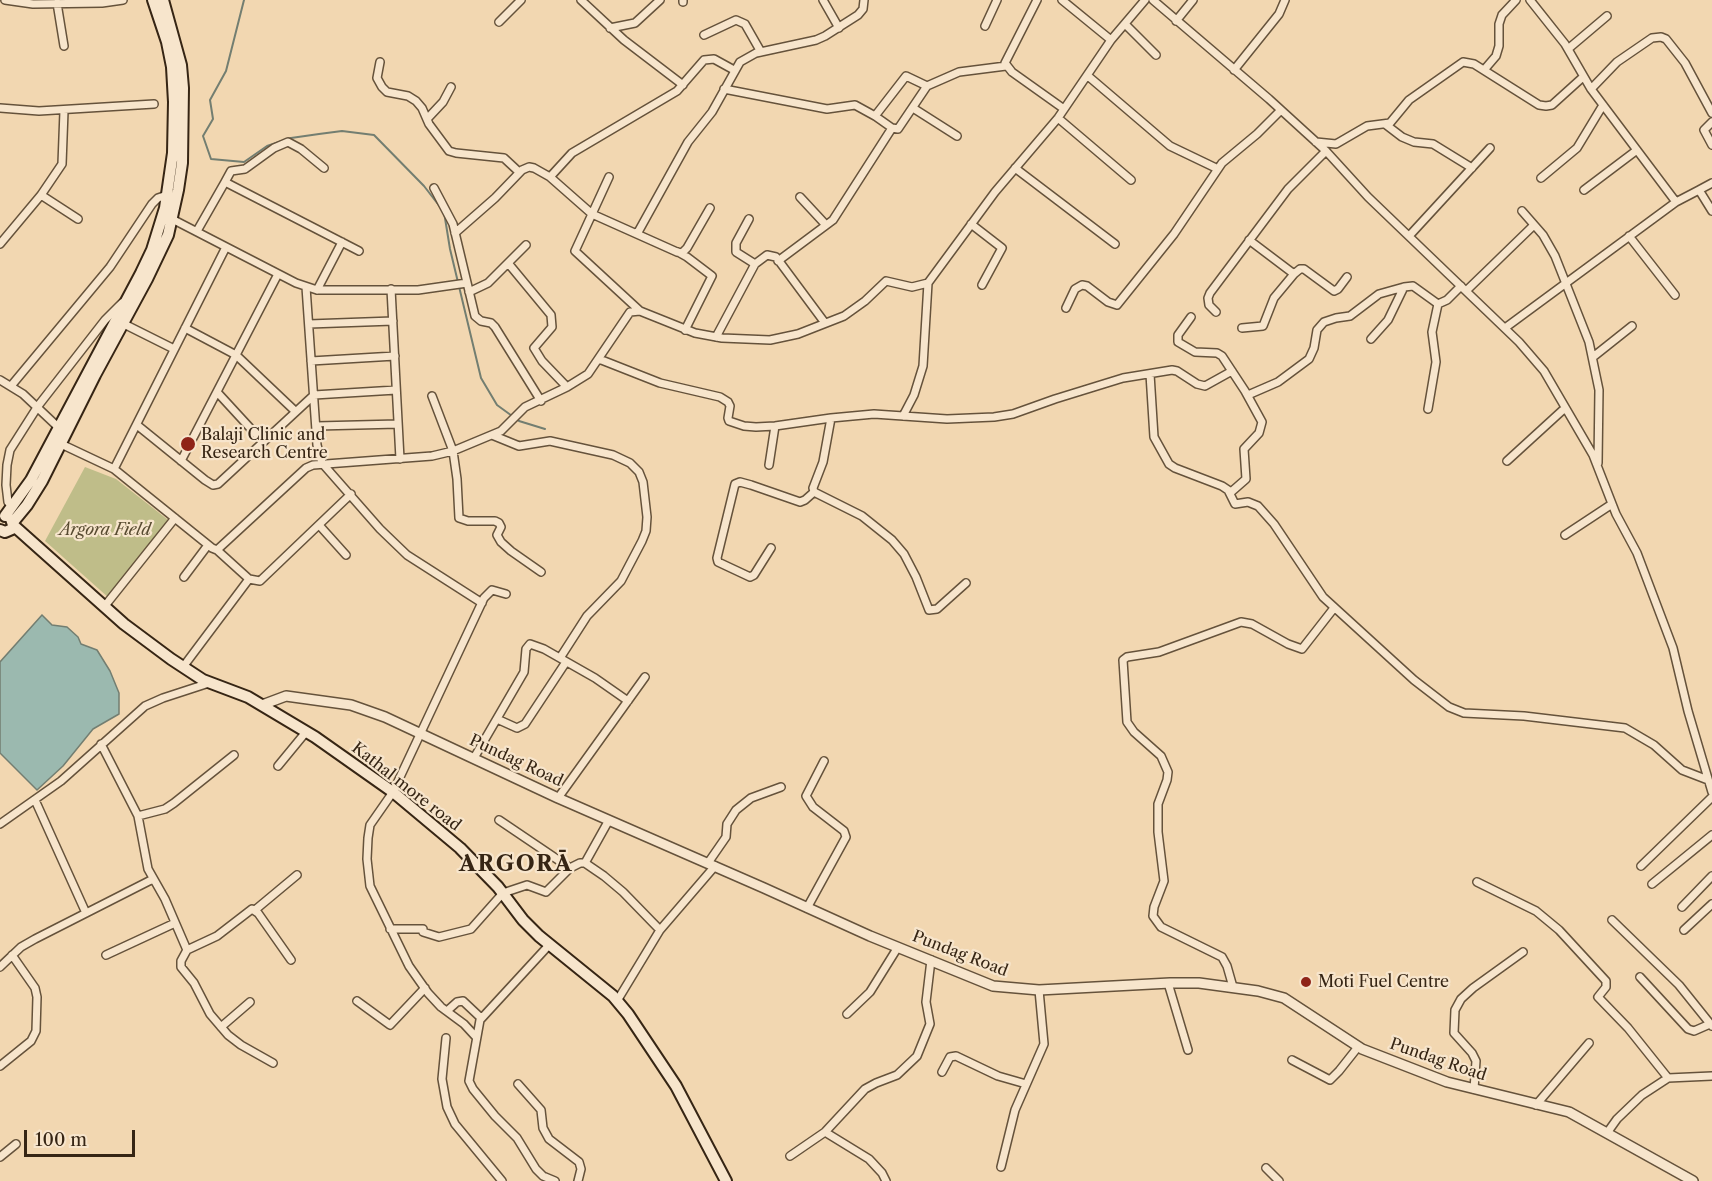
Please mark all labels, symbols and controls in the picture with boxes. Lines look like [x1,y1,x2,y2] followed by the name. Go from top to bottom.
[201,425,328,463] place label: Balaji Clinic and Research Centre
[179,435,197,453] marker: Balaji Clinic and Research Centre
[59,520,151,540] park label: Argora Field
[466,731,566,791] street label: Pundag Road
[348,738,464,836] street label: Kathal more road
[459,852,573,878] district label: ARGORĀ
[909,927,1011,981] street label: Pundag Road
[1318,972,1449,992] place label: Moti Fuel Centre
[1299,975,1313,989] marker: Moti Fuel Centre
[1387,1034,1489,1086] street label: Pundag Road
[27,1118,138,1156] scale bar
[35,1129,87,1151] text: 100 m

